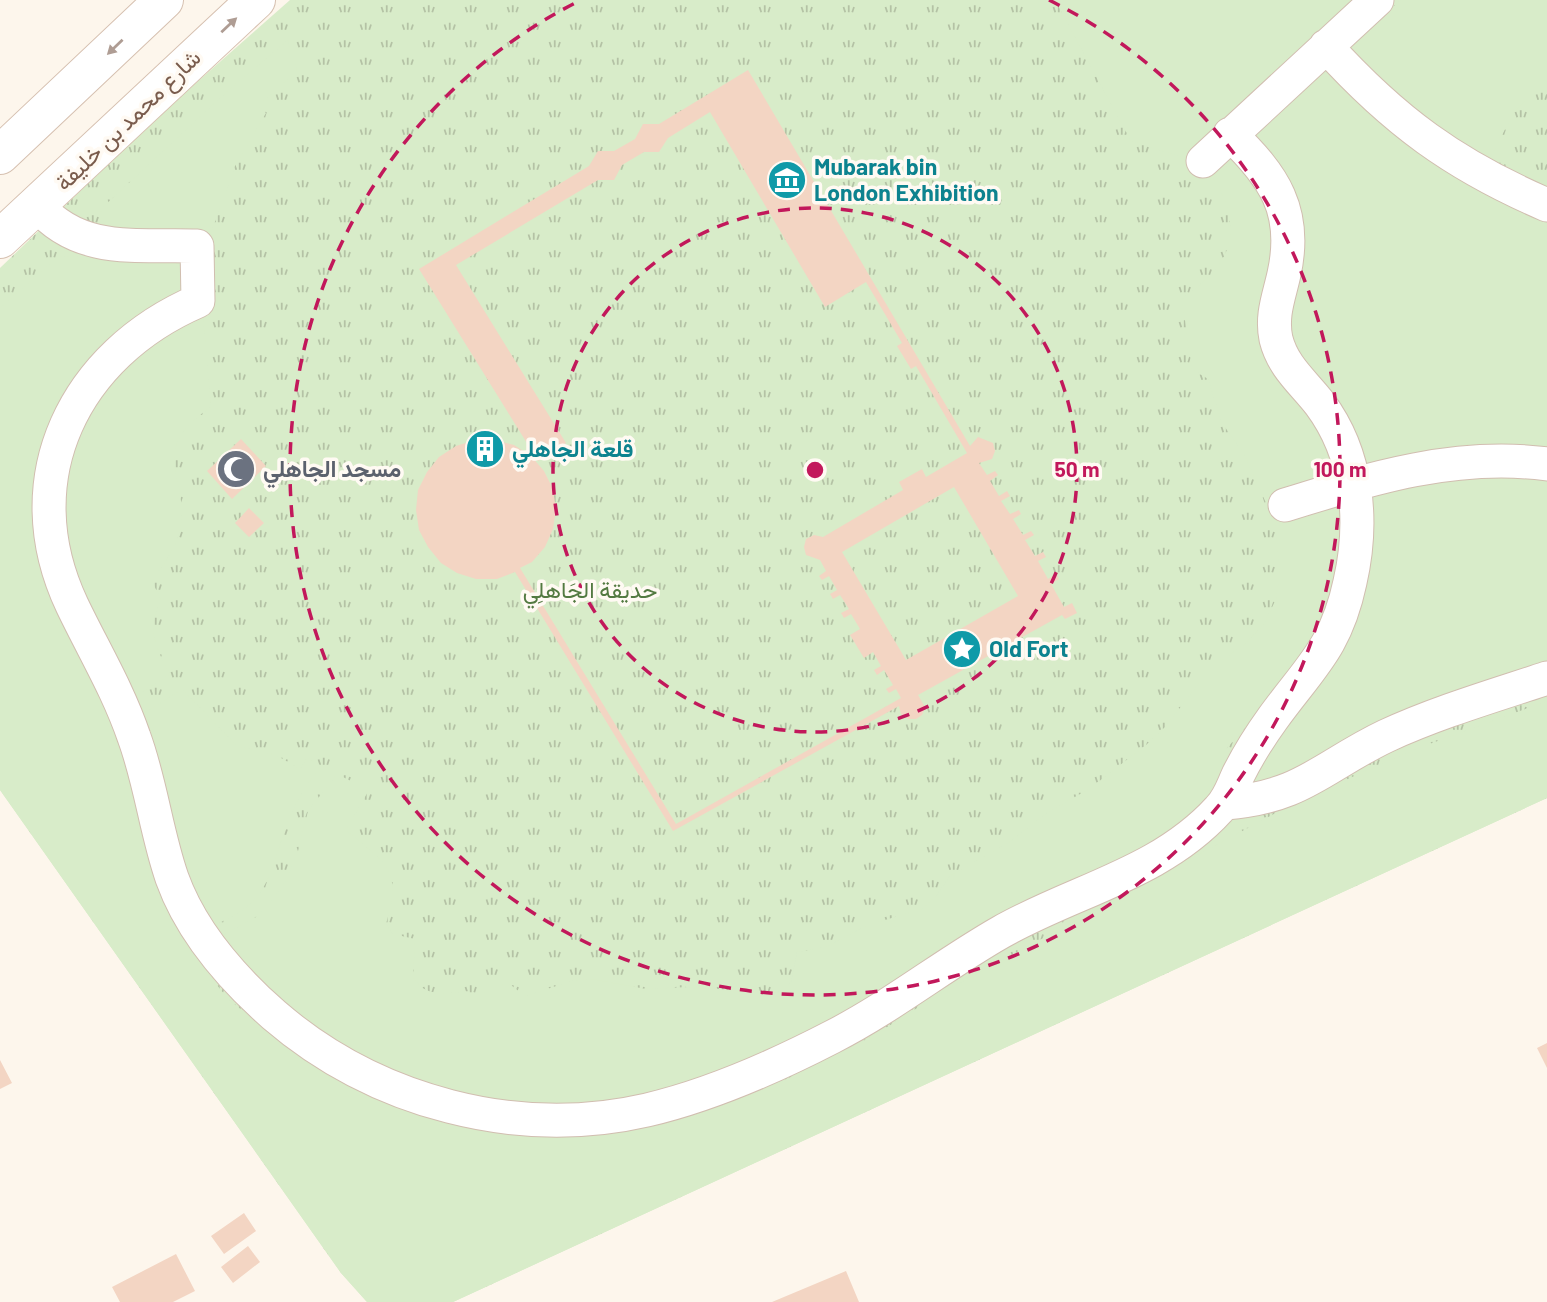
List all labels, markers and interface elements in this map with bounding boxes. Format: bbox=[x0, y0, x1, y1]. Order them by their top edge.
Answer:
one-way arrow bbox=[220, 17, 238, 33]
one-way arrow bbox=[106, 39, 123, 56]
street label: شارع محمد بن خليفة bbox=[49, 43, 208, 198]
place label: Mubarak bin London Exhibition bbox=[814, 152, 999, 206]
museum icon: Mubarak bin London Exhibition bbox=[766, 159, 808, 201]
building icon: قلعة الجاهلي bbox=[464, 428, 506, 470]
place label: قلعة الجاهلي bbox=[512, 434, 634, 469]
mosque icon: مسجد الجاهلي bbox=[215, 448, 257, 490]
place label: مسجد الجاهلي bbox=[263, 454, 401, 489]
text: 50 m bbox=[1054, 456, 1100, 481]
text: 100 m bbox=[1313, 456, 1367, 481]
centre of rings bbox=[803, 458, 827, 482]
park label: حديقة الجَاهلِي bbox=[523, 575, 657, 609]
place icon: Old Fort bbox=[941, 628, 983, 670]
place label: Old Fort bbox=[989, 634, 1069, 662]

